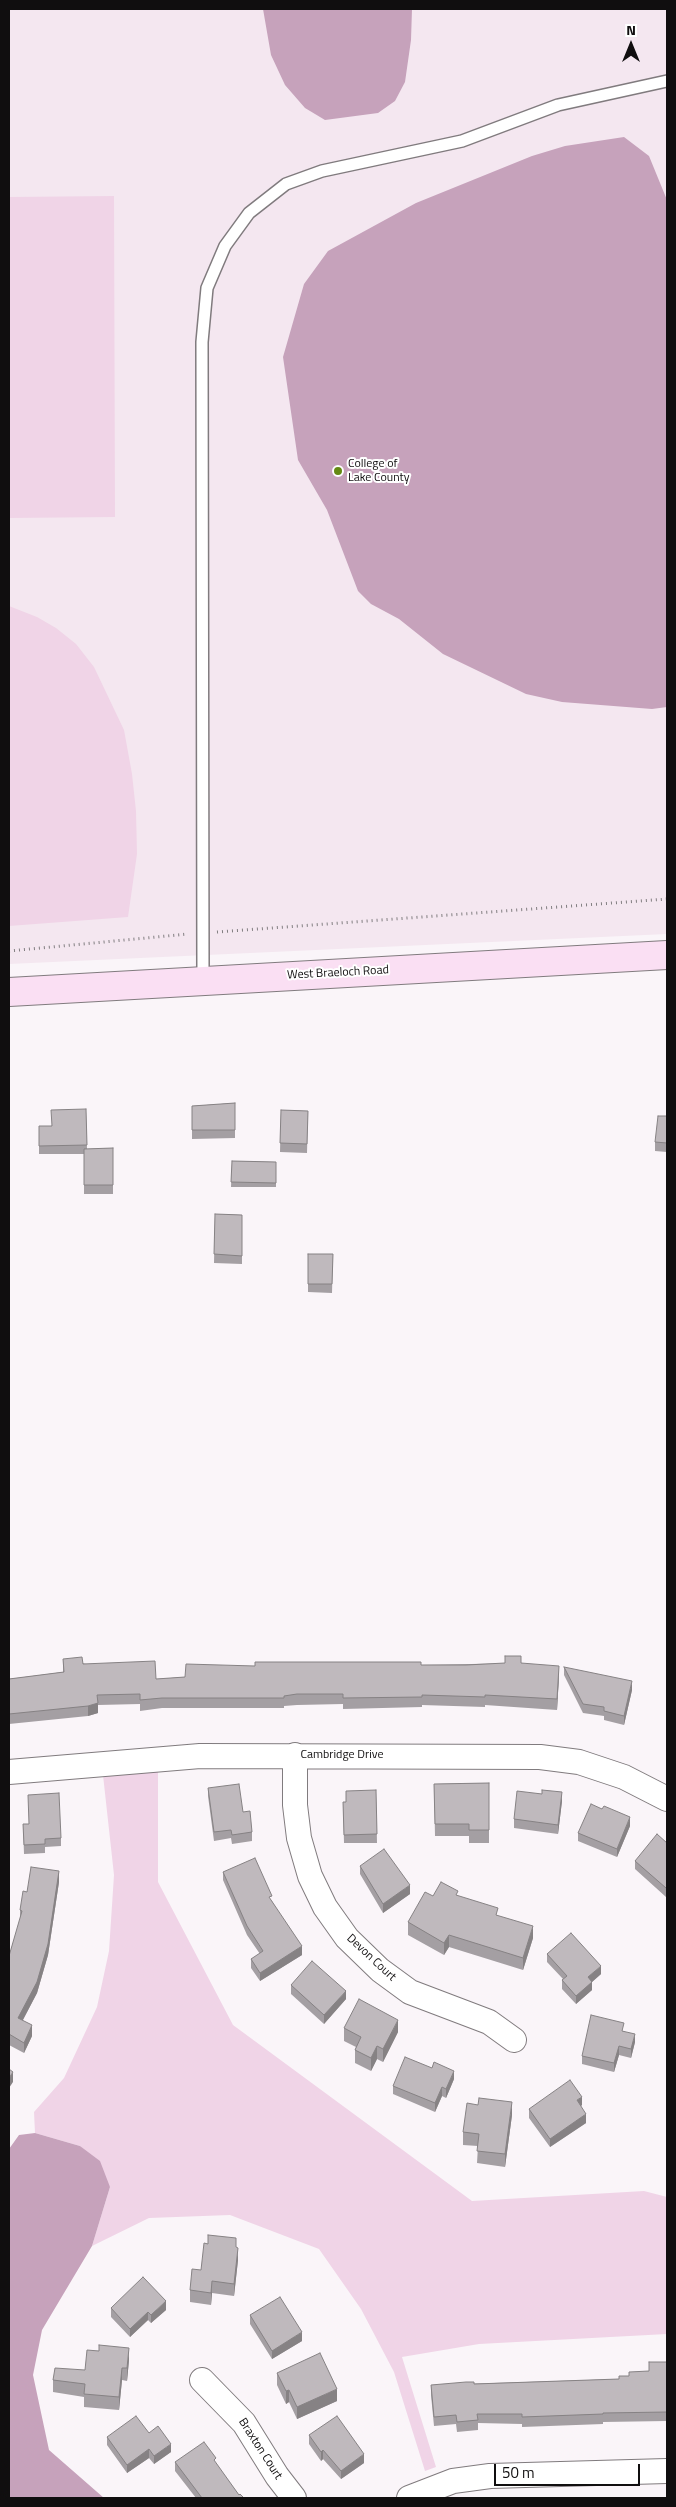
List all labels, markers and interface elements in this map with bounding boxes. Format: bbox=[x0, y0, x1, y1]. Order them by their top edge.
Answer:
text: N bbox=[626, 19, 636, 40]
north arrow bbox=[606, 20, 656, 70]
place label: College of Lake County bbox=[348, 457, 410, 485]
marker: College of Lake County bbox=[332, 465, 344, 477]
street label: West Braeloch Road bbox=[287, 963, 389, 983]
street label: Cambridge Drive bbox=[300, 1748, 384, 1762]
street label: Devon Court bbox=[343, 1932, 399, 1984]
street label: Braxton Court bbox=[235, 2416, 285, 2482]
scale bar bbox=[496, 2454, 642, 2486]
text: 50 m bbox=[502, 2461, 535, 2484]

